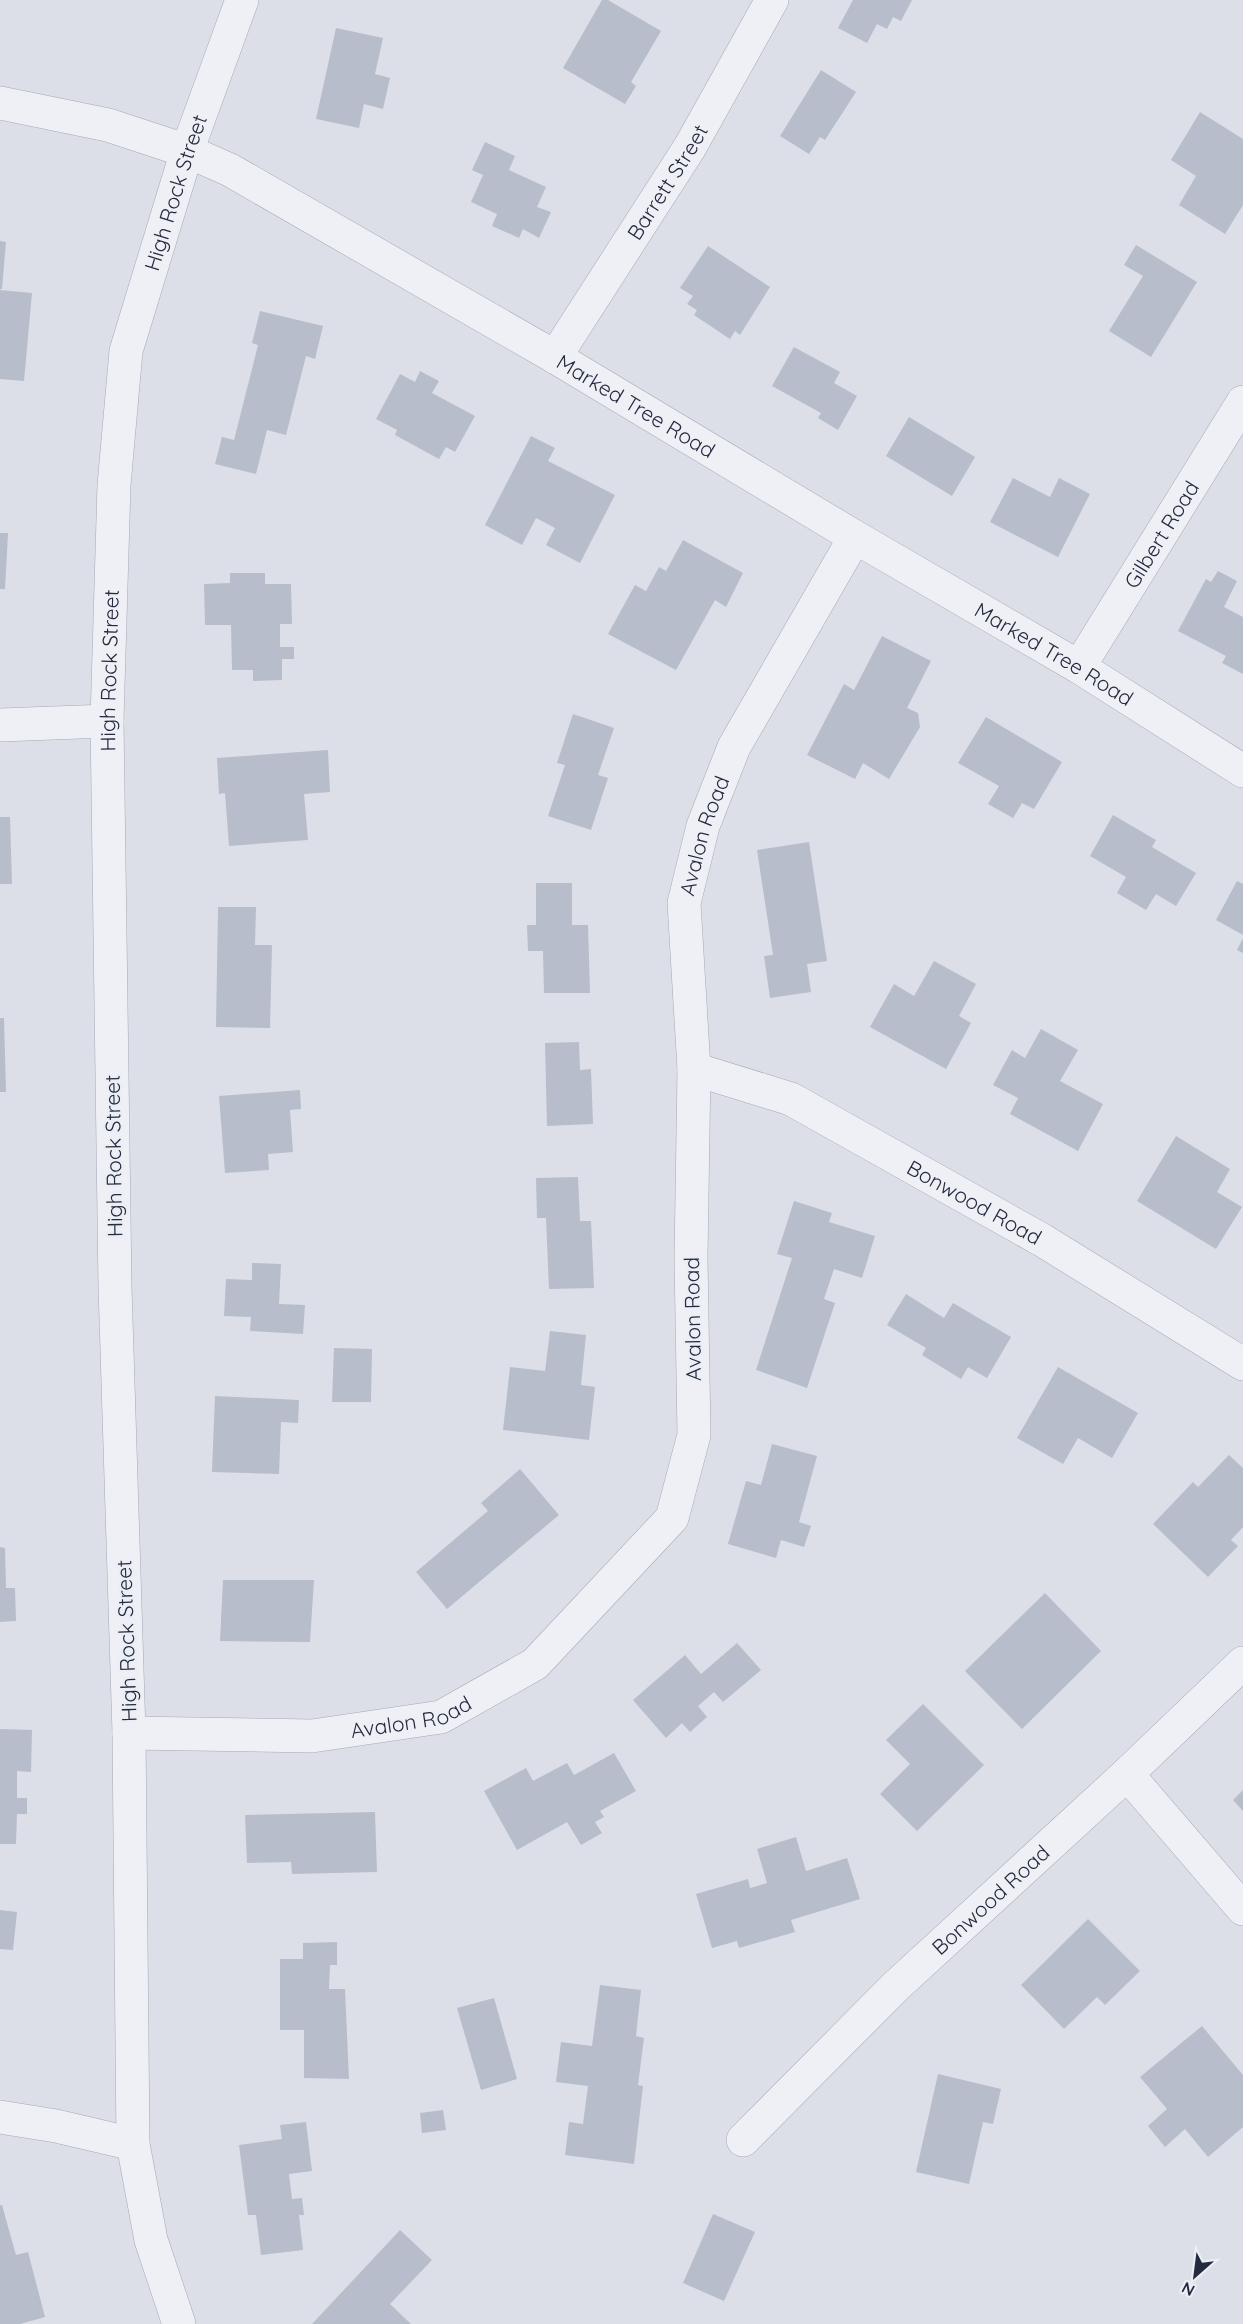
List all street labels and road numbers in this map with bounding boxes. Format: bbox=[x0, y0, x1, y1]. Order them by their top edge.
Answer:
street label: High Rock Street bbox=[138, 111, 212, 274]
street label: Barrett Street bbox=[621, 120, 713, 244]
street label: Marked Tree Road bbox=[552, 348, 720, 463]
street label: Gilbert Road bbox=[1118, 476, 1204, 593]
street label: High Rock Street bbox=[94, 589, 124, 752]
street label: Marked Tree Road bbox=[970, 596, 1138, 711]
street label: Avalon Road bbox=[673, 772, 734, 898]
street label: High Rock Street bbox=[99, 1075, 127, 1237]
street label: Bonwood Road bbox=[903, 1154, 1046, 1250]
street label: Avalon Road bbox=[678, 1257, 706, 1381]
street label: High Rock Street bbox=[110, 1559, 142, 1723]
street label: Avalon Road bbox=[349, 1690, 476, 1743]
street label: Bonwood Road bbox=[926, 1839, 1054, 1960]

